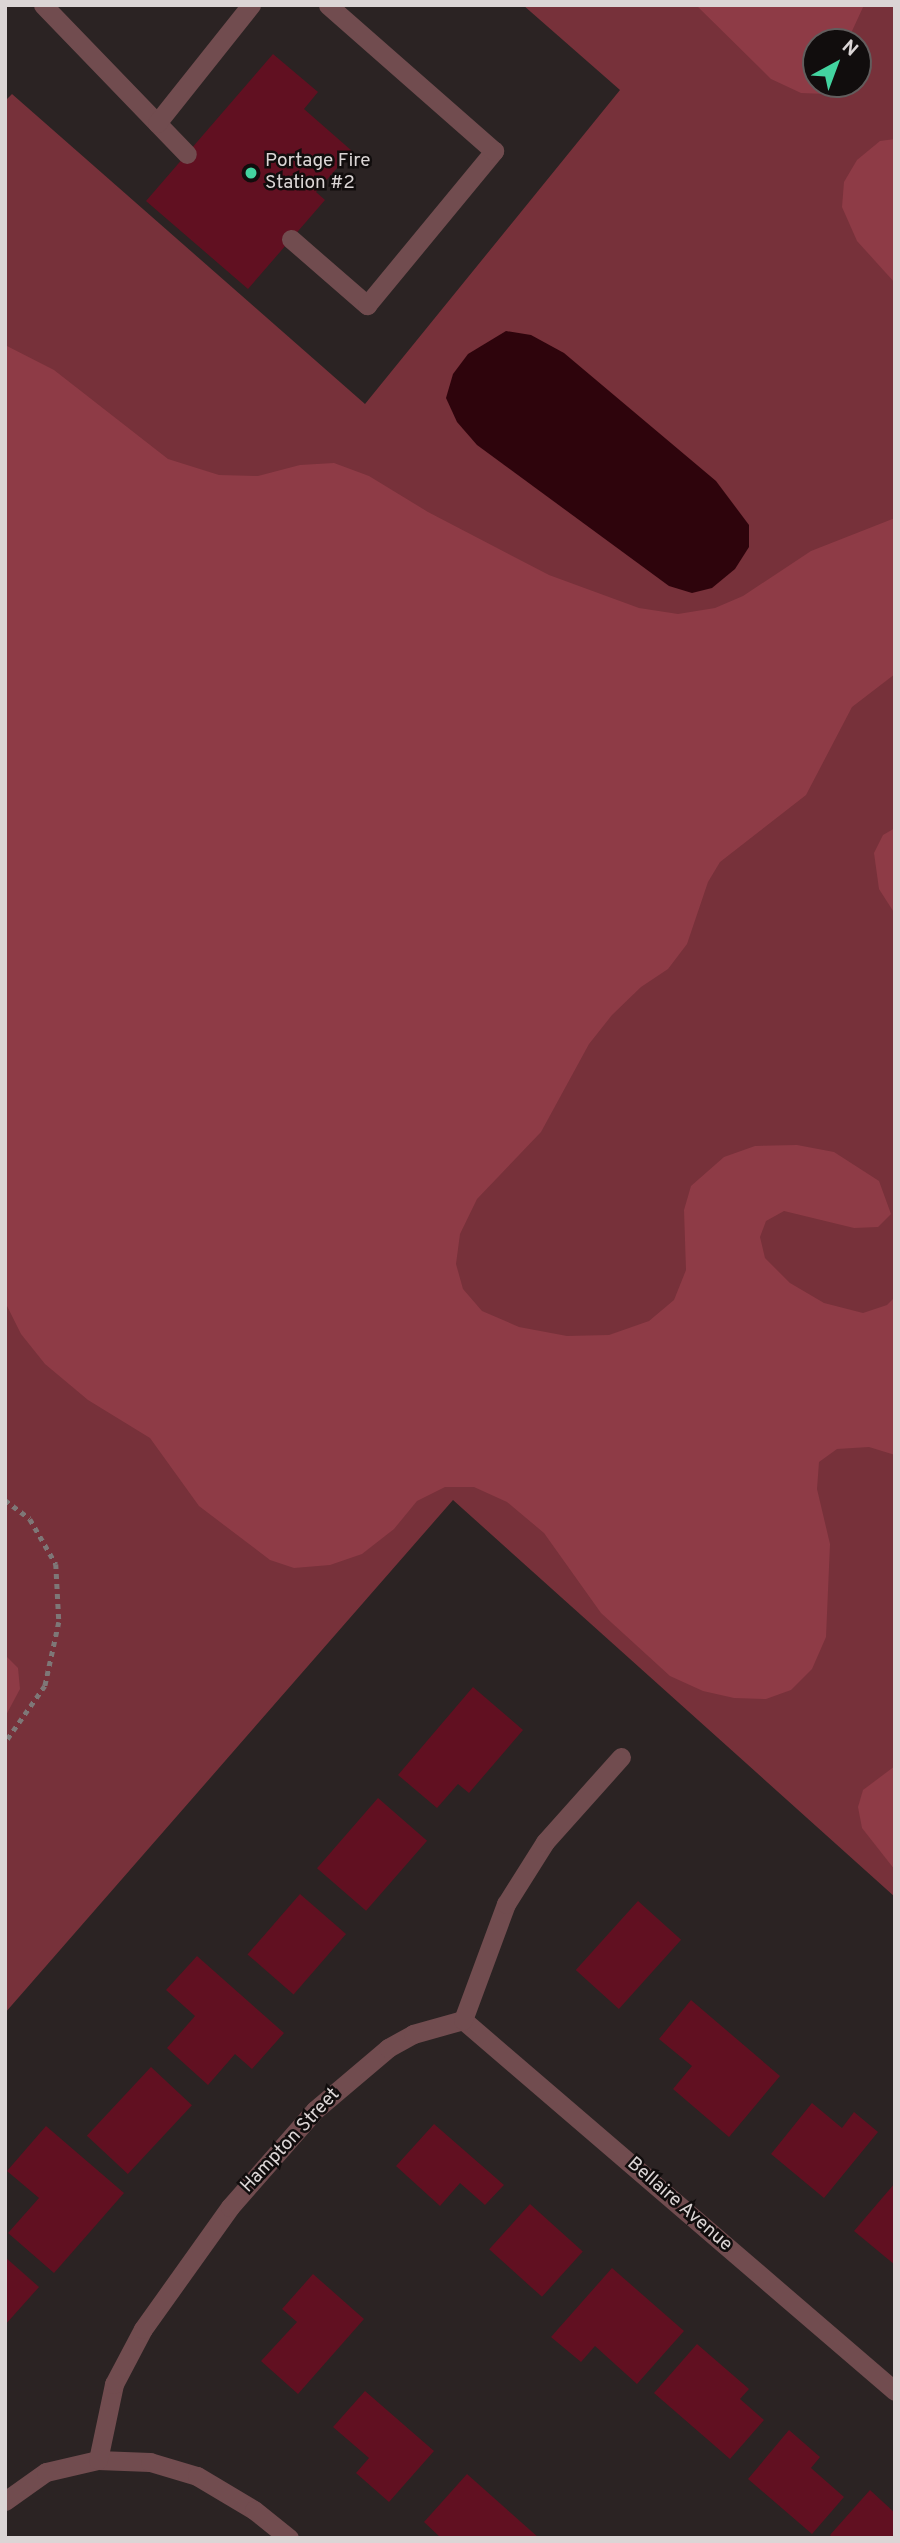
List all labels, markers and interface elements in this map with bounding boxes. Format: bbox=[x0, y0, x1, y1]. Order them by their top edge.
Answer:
north arrow bbox=[802, 28, 872, 98]
text: N bbox=[836, 35, 862, 62]
place label: Portage Fire Station #2 bbox=[265, 151, 370, 195]
marker: Portage Fire Station #2 bbox=[243, 165, 259, 181]
street label: Hampton Street bbox=[237, 2084, 345, 2198]
street label: Bellaire Avenue bbox=[621, 2153, 737, 2257]

